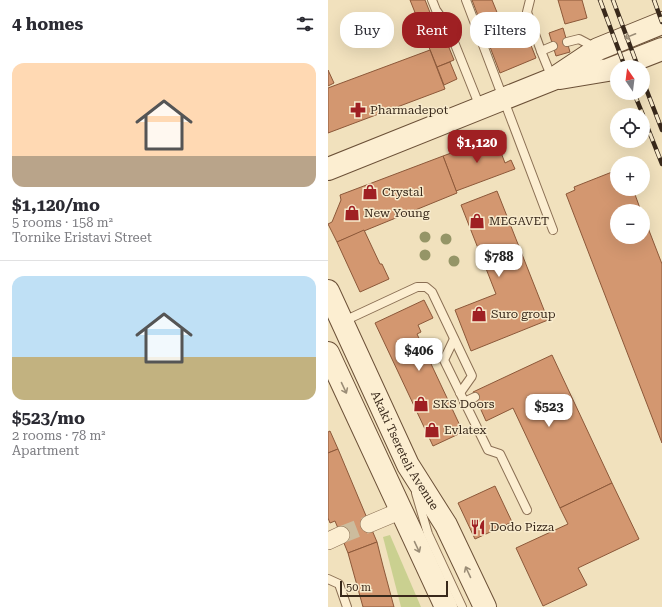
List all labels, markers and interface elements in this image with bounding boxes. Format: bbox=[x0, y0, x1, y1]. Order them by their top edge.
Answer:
chip: Buy bbox=[340, 12, 394, 48]
chip: Rent bbox=[402, 12, 462, 48]
chip: Filters bbox=[470, 12, 540, 48]
icon: filters bbox=[294, 13, 316, 35]
text: 4 homes bbox=[12, 14, 83, 34]
one-way arrow bbox=[625, 33, 637, 40]
north arrow bbox=[610, 60, 650, 100]
map controls bbox=[610, 60, 650, 244]
icon: home bbox=[128, 89, 200, 161]
pharmacy icon: Pharmadepot bbox=[349, 101, 367, 119]
place label: Pharmadepot bbox=[370, 103, 449, 117]
button: locate bbox=[610, 108, 650, 148]
pin: $1,120 bbox=[444, 130, 510, 164]
text: $1,120 bbox=[457, 135, 497, 150]
button: + bbox=[610, 156, 650, 196]
shop icon: Crystal bbox=[361, 183, 379, 201]
place label: Crystal bbox=[382, 185, 423, 199]
text: $1,120/mo bbox=[12, 195, 100, 215]
shop icon: New Young bbox=[343, 204, 361, 222]
button: − bbox=[610, 204, 650, 244]
place label: New Young bbox=[364, 206, 430, 220]
shop icon: MEGAVET bbox=[468, 212, 486, 230]
place label: MEGAVET bbox=[489, 214, 549, 228]
text: 5 rooms · 158 m² bbox=[12, 215, 113, 230]
text: Tornike Eristavi Street bbox=[12, 230, 152, 245]
pin: $788 bbox=[475, 244, 523, 278]
text: $788 bbox=[484, 249, 514, 264]
icon: home bbox=[128, 302, 200, 374]
shop icon: Suro group bbox=[470, 305, 488, 323]
place label: Suro group bbox=[491, 307, 556, 321]
pin: $406 bbox=[395, 338, 443, 372]
text: $406 bbox=[404, 343, 434, 358]
one-way arrow bbox=[341, 382, 348, 394]
street label: Akaki Tsereteli Avenue bbox=[368, 389, 442, 513]
pin: $523 bbox=[525, 394, 573, 428]
shop icon: SKS Doors bbox=[412, 395, 430, 413]
place label: SKS Doors bbox=[433, 397, 495, 411]
text: $523 bbox=[534, 399, 564, 414]
text: $523/mo bbox=[12, 408, 85, 428]
shop icon: Evlatex bbox=[423, 421, 441, 439]
place label: Evlatex bbox=[444, 423, 486, 437]
text: 2 rooms · 78 m² bbox=[12, 428, 106, 443]
text: Apartment bbox=[12, 443, 79, 458]
restaurant icon: Dodo Pizza bbox=[469, 518, 487, 536]
place label: Dodo Pizza bbox=[490, 520, 555, 534]
one-way arrow bbox=[414, 540, 421, 552]
one-way arrow bbox=[464, 566, 471, 578]
scale bar bbox=[340, 579, 448, 598]
text: 50 m bbox=[346, 581, 371, 594]

